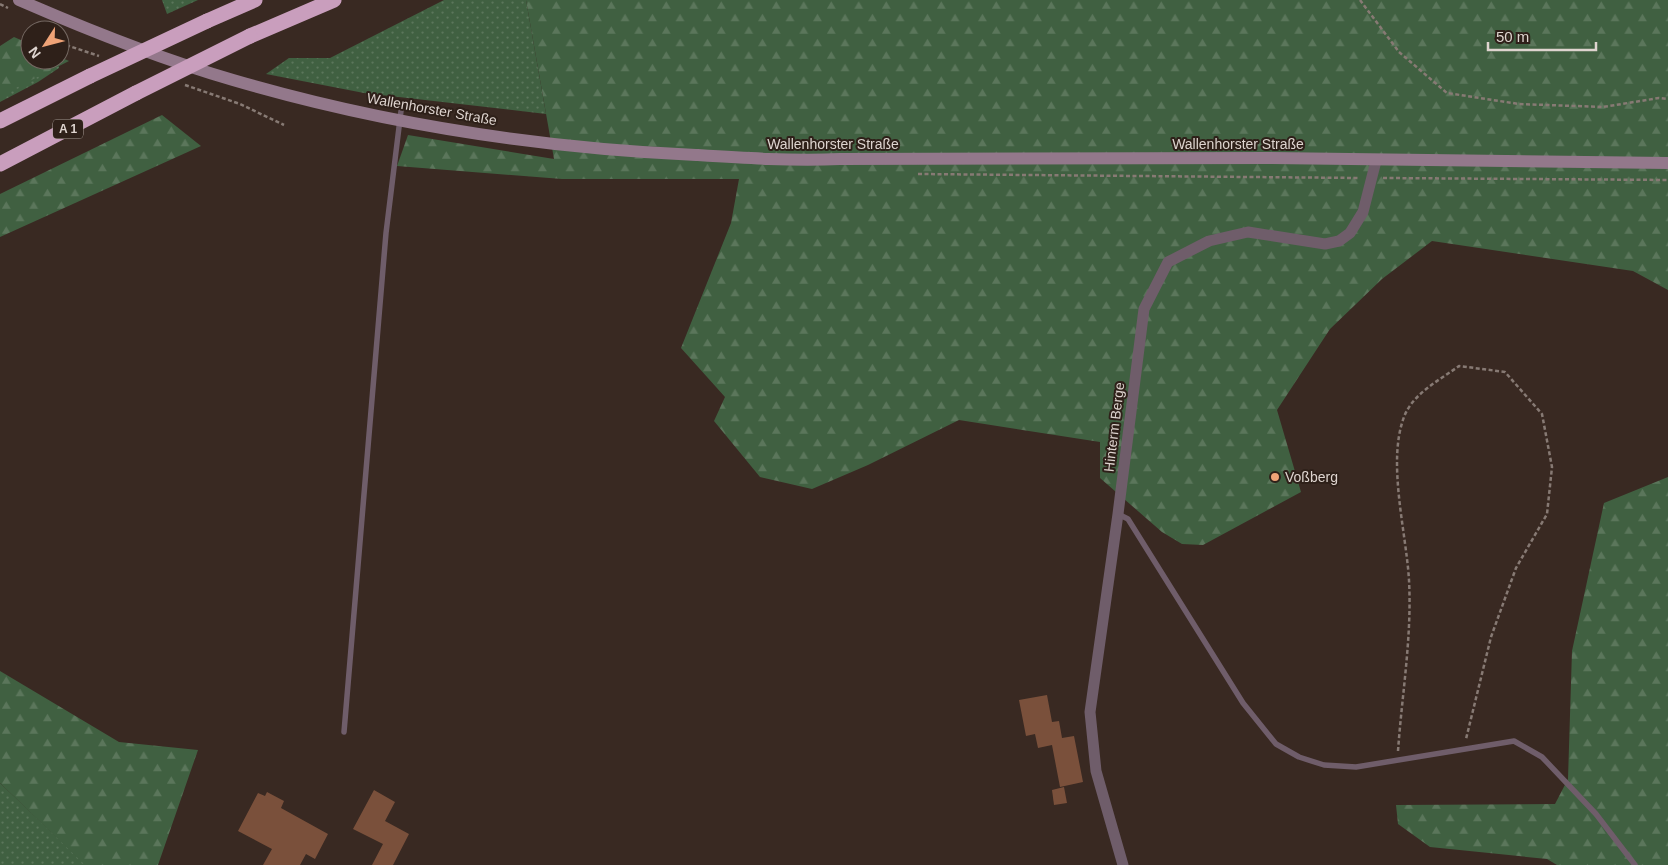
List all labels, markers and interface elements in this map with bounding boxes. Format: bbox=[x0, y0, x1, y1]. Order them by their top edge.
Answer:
north arrow bbox=[20, 20, 70, 70]
scale bar bbox=[1488, 20, 1596, 52]
text: 50 m bbox=[1496, 28, 1529, 45]
text: N bbox=[25, 44, 44, 61]
street label: Wallenhorster Straße bbox=[366, 90, 498, 128]
road number: A 1 bbox=[53, 120, 83, 138]
street label: Wallenhorster Straße bbox=[767, 136, 899, 152]
street label: Wallenhorster Straße bbox=[1172, 136, 1304, 152]
street label: Hinterm Berge bbox=[1101, 381, 1127, 473]
place label: Voßberg bbox=[1285, 469, 1338, 485]
marker: Voßberg bbox=[1269, 471, 1281, 483]

